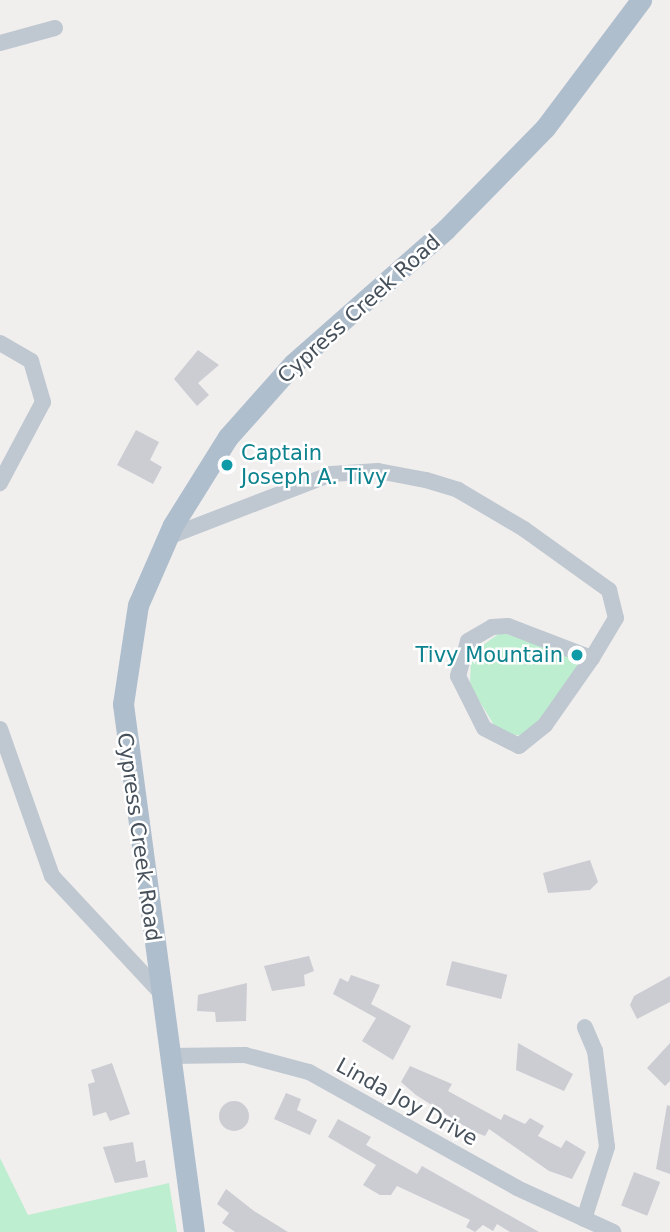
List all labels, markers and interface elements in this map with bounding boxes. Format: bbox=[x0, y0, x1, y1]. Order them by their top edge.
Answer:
street label: Cypress Creek Road bbox=[272, 229, 446, 389]
place label: Captain Joseph A. Tivy bbox=[241, 440, 387, 490]
marker: Captain Joseph A. Tivy bbox=[219, 457, 235, 473]
place label: Tivy Mountain bbox=[416, 642, 563, 668]
marker: Tivy Mountain bbox=[569, 647, 585, 663]
street label: Cypress Creek Road bbox=[112, 731, 166, 943]
street label: Linda Joy Drive bbox=[332, 1053, 482, 1151]

